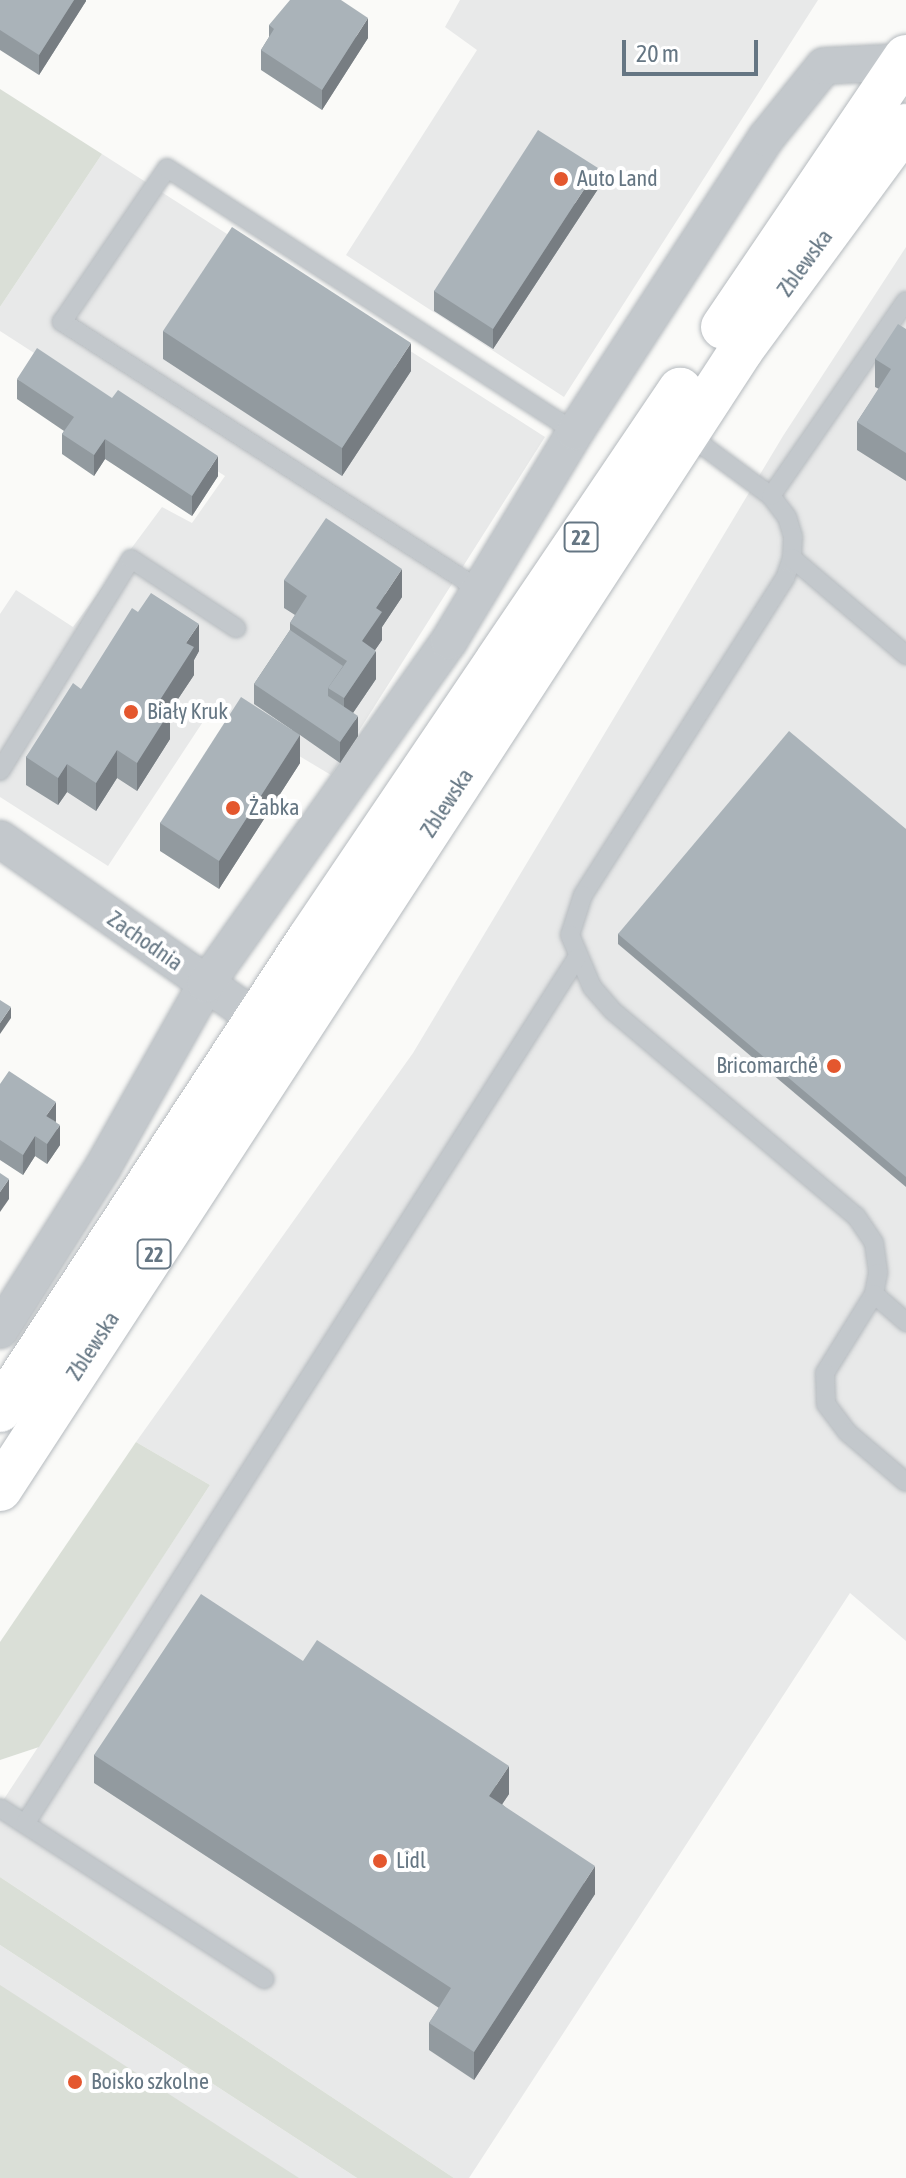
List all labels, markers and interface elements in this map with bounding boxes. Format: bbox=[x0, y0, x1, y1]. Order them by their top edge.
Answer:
scale bar bbox=[626, 24, 762, 74]
text: 20 m bbox=[636, 40, 679, 67]
place label: Auto Land bbox=[577, 166, 658, 192]
marker: Auto Land bbox=[552, 170, 570, 188]
street label: Zblewska bbox=[772, 224, 838, 302]
road number: 22 bbox=[563, 521, 599, 553]
place label: Biały Kruk bbox=[147, 699, 228, 725]
marker: Biały Kruk bbox=[122, 703, 140, 721]
street label: Zblewska bbox=[415, 764, 479, 842]
place label: Żabka bbox=[249, 795, 299, 821]
marker: Żabka bbox=[224, 799, 242, 817]
street label: Zachodnia bbox=[102, 906, 188, 976]
place label: Bricomarché bbox=[716, 1053, 818, 1079]
marker: Bricomarché bbox=[825, 1057, 843, 1075]
road number: 22 bbox=[136, 1238, 172, 1270]
street label: Zblewska bbox=[61, 1307, 125, 1385]
place label: Lidl bbox=[396, 1848, 426, 1874]
marker: Lidl bbox=[371, 1852, 389, 1870]
place label: Boisko szkolne bbox=[91, 2069, 209, 2095]
marker: Boisko szkolne bbox=[66, 2073, 84, 2091]

